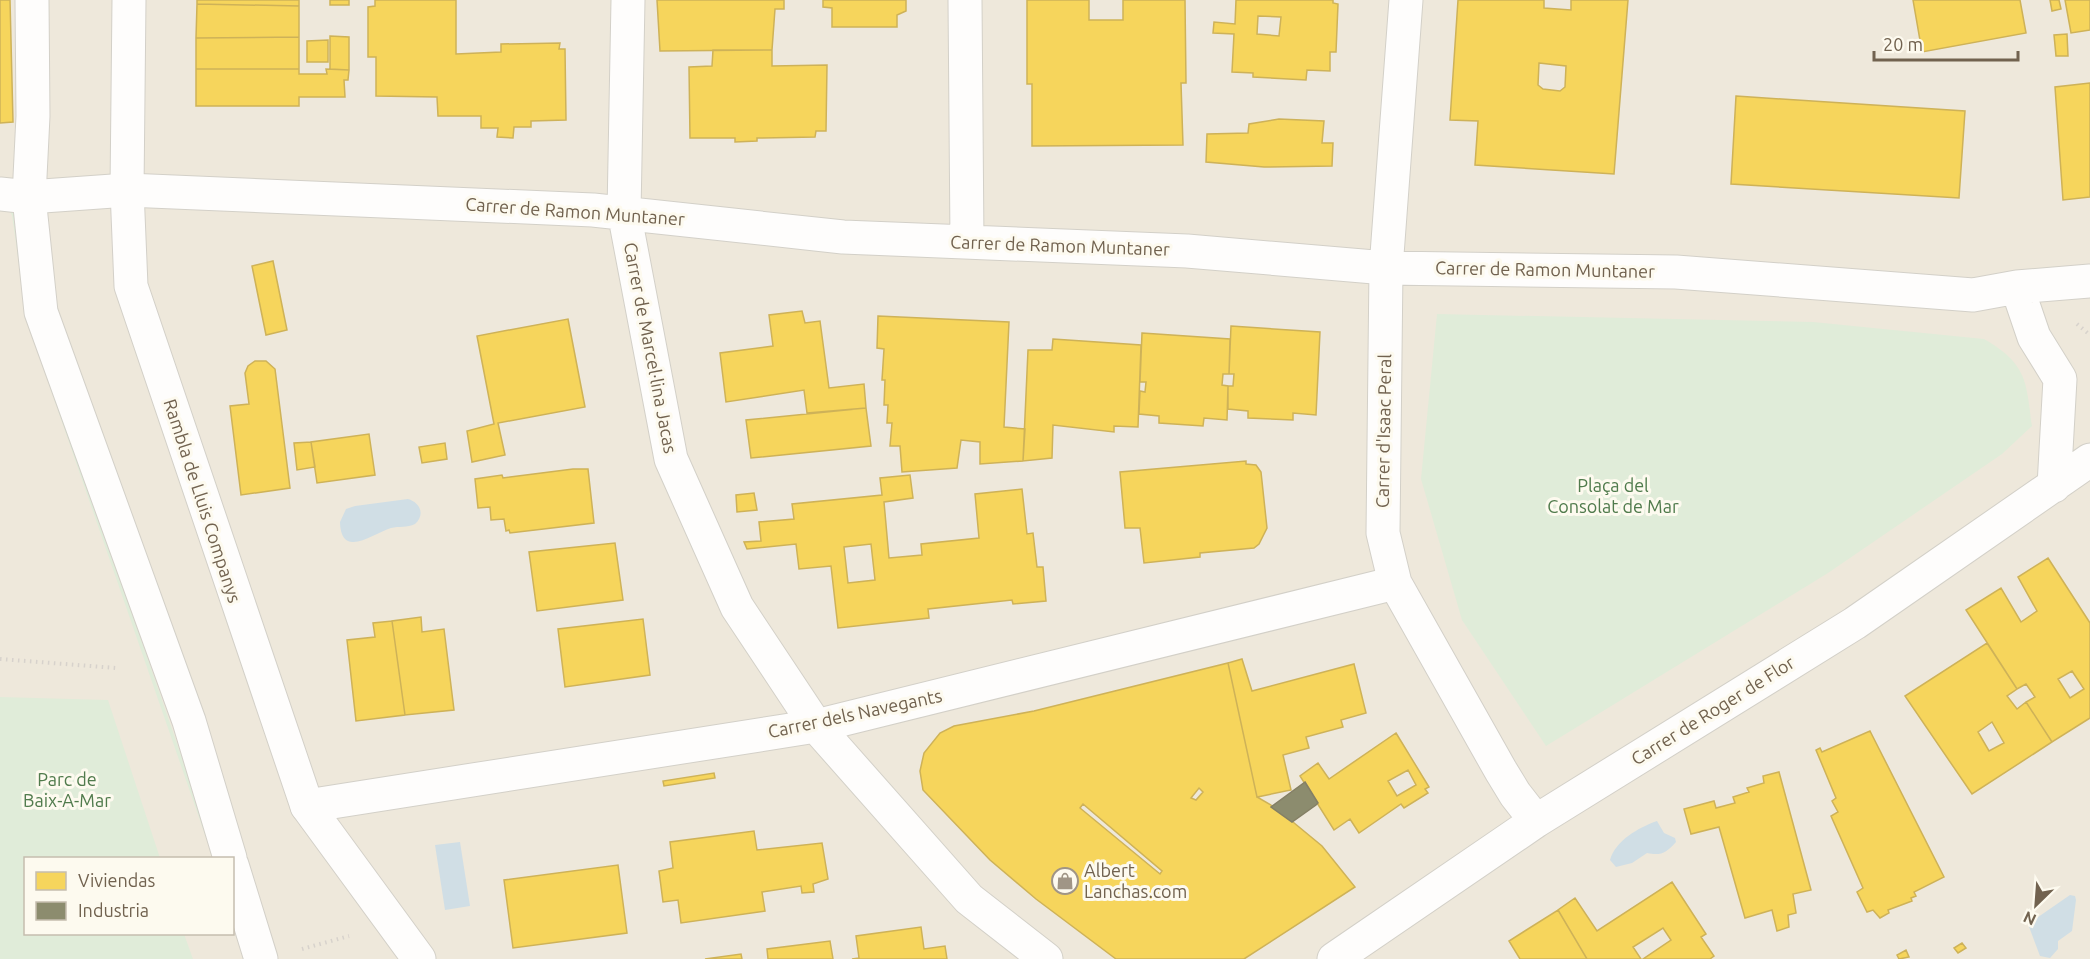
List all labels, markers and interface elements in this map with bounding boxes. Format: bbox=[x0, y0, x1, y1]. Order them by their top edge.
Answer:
scale bar bbox=[1874, 24, 2018, 62]
text: 20 m bbox=[1883, 34, 1923, 54]
street label: Carrer de Ramon Muntaner bbox=[465, 193, 686, 229]
street label: Carrer de Ramon Muntaner bbox=[950, 231, 1170, 259]
street label: Carrer de Marcel·lina Jacas bbox=[621, 241, 681, 455]
street label: Carrer de Ramon Muntaner bbox=[1435, 257, 1655, 281]
street label: Carrer d'Isaac Peral bbox=[1372, 353, 1394, 508]
street label: Rambla de Lluis Companys bbox=[161, 396, 245, 605]
park label: Plaça del Consolat de Mar bbox=[1547, 475, 1679, 516]
street label: Carrer de Roger de Flor bbox=[1627, 652, 1798, 769]
street label: Carrer dels Navegants bbox=[766, 685, 944, 741]
park label: Parc de Baix-A-Mar bbox=[23, 769, 111, 810]
legend bbox=[24, 857, 234, 935]
place label: Albert Lanchas.com bbox=[1084, 860, 1187, 901]
shop icon: Albert Lanchas.com bbox=[1050, 866, 1080, 896]
text: Viviendas bbox=[78, 870, 155, 890]
north arrow bbox=[2006, 875, 2066, 935]
text: Industria bbox=[78, 900, 149, 920]
text: N bbox=[2020, 908, 2039, 929]

